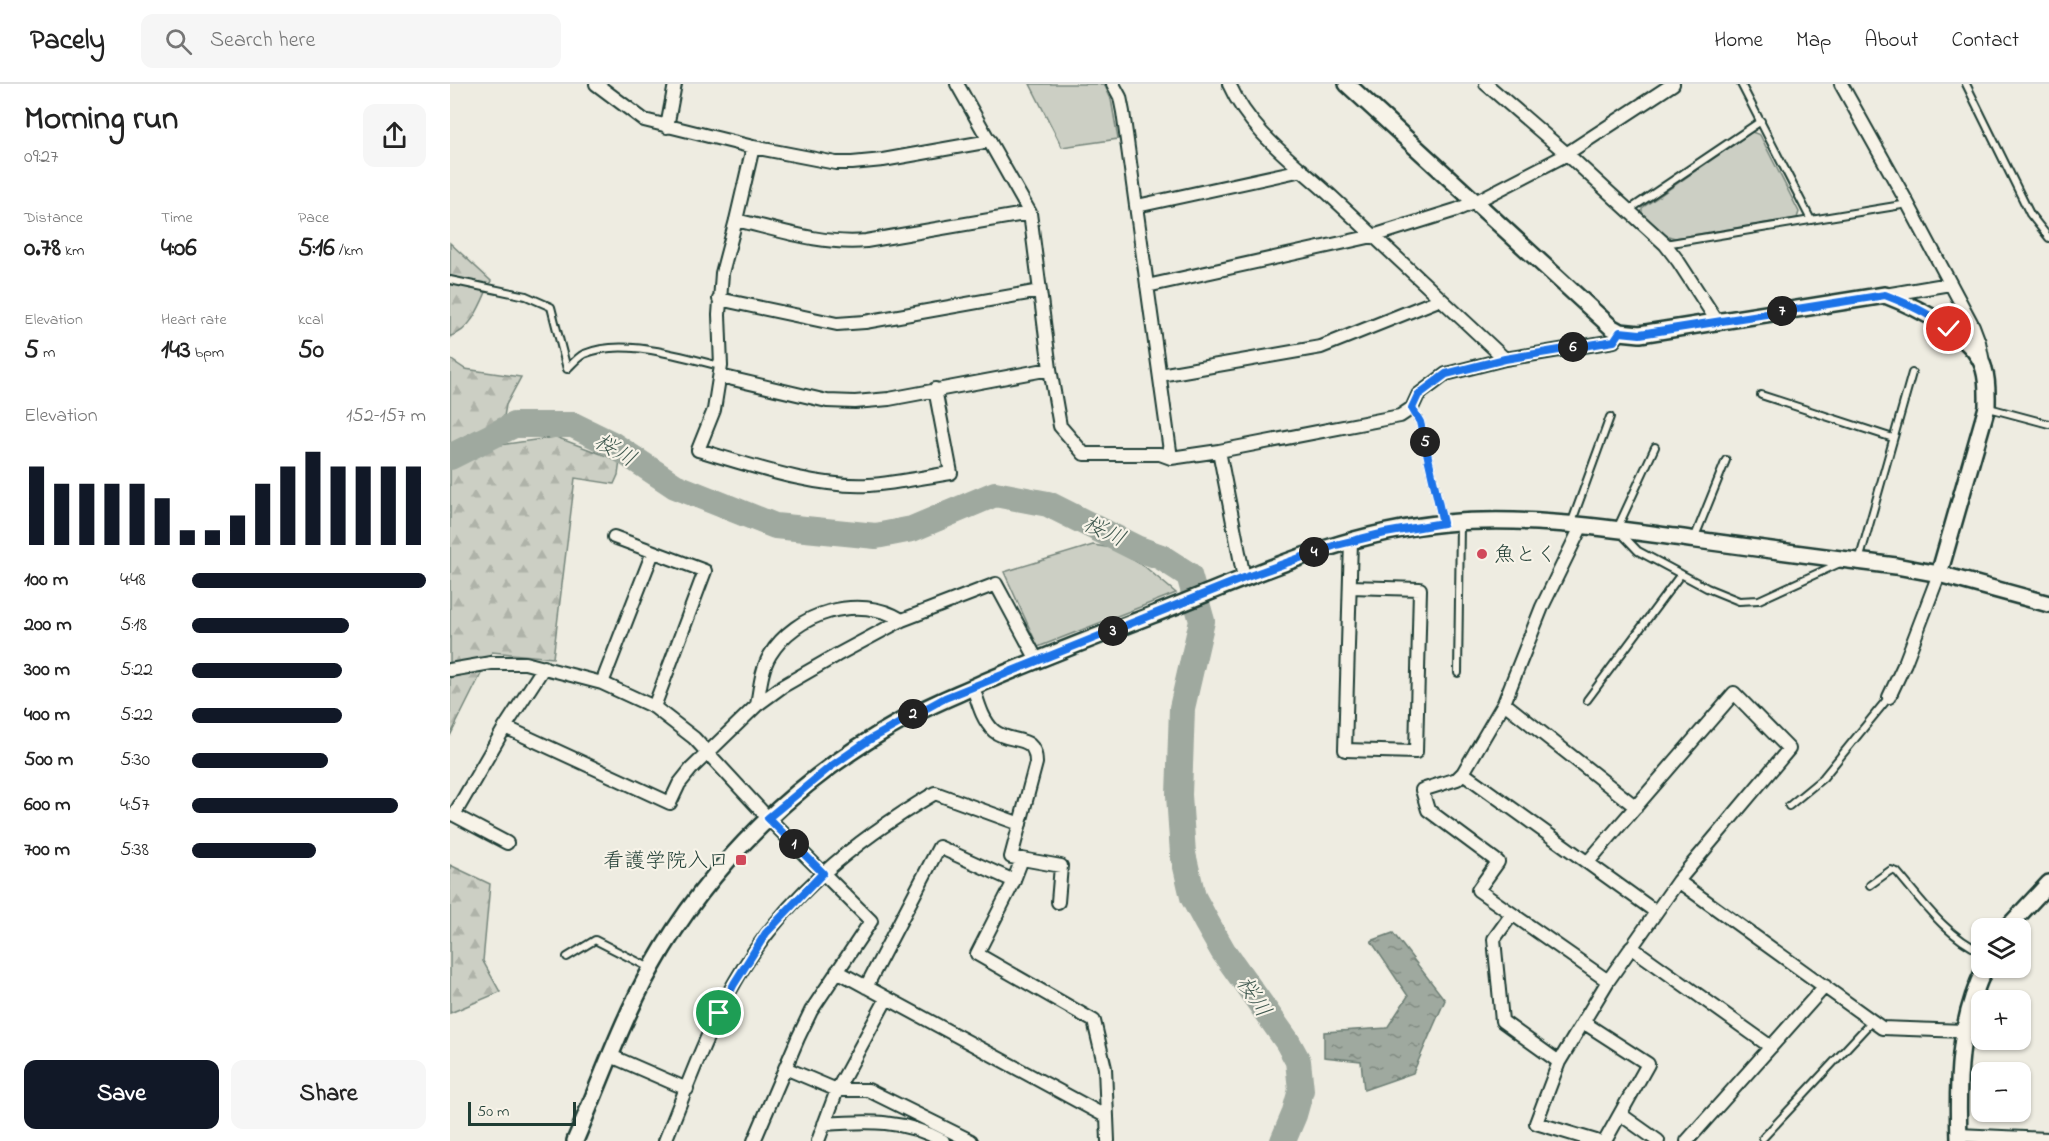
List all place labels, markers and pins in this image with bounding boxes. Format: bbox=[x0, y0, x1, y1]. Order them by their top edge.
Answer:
pin: 7 bbox=[1767, 296, 1797, 326]
pin bbox=[1923, 303, 1974, 354]
pin: 6 bbox=[1558, 332, 1588, 362]
pin: 5 bbox=[1410, 427, 1440, 457]
pin: 4 bbox=[1299, 537, 1329, 567]
place label: 魚とく bbox=[1494, 541, 1557, 571]
marker: 魚とく bbox=[1475, 547, 1489, 561]
pin: 3 bbox=[1098, 616, 1128, 646]
pin: 2 bbox=[898, 699, 928, 729]
pin: 1 bbox=[779, 829, 809, 859]
place label: 看護学院入口 bbox=[603, 847, 729, 877]
marker: 看護学院入口 bbox=[734, 853, 748, 867]
pin bbox=[693, 987, 744, 1038]

